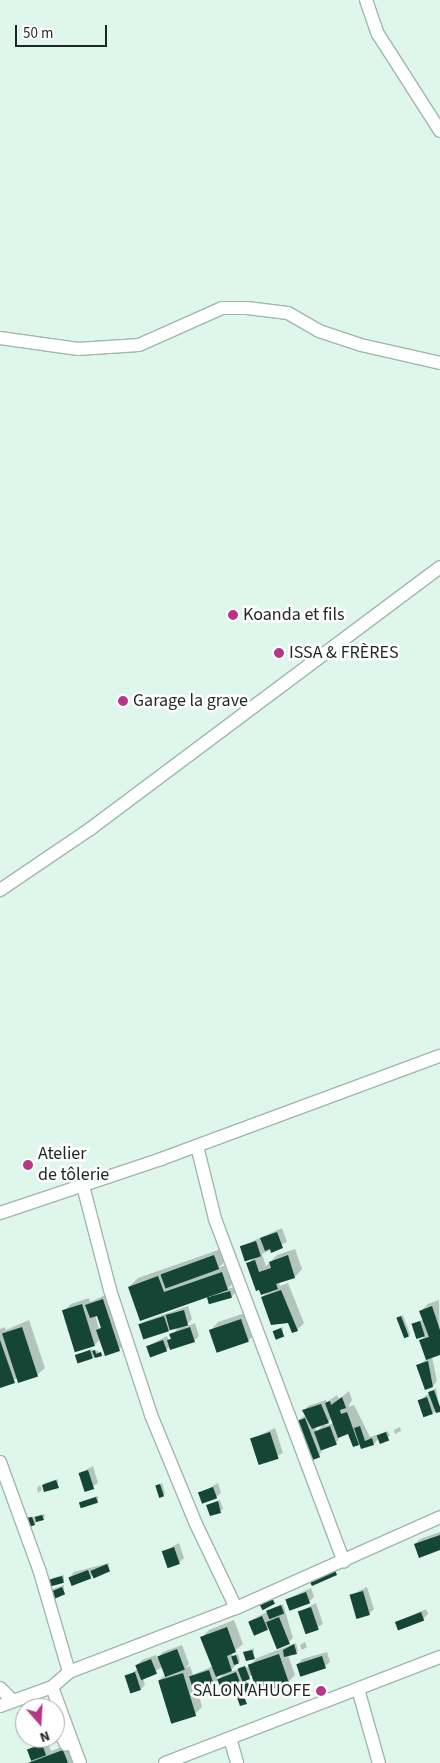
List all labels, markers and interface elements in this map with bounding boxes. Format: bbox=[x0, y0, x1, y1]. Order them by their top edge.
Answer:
scale bar bbox=[18, 15, 110, 47]
text: 50 m bbox=[23, 23, 53, 44]
place label: Koanda et fils bbox=[243, 604, 345, 626]
marker: Koanda et fils bbox=[227, 609, 239, 621]
place label: ISSA & FRÈRES bbox=[289, 642, 399, 664]
marker: ISSA & FRÈRES bbox=[273, 647, 285, 659]
place label: Garage la grave bbox=[133, 690, 248, 712]
marker: Garage la grave bbox=[117, 695, 129, 707]
place label: Atelier de tôlerie bbox=[38, 1144, 109, 1186]
marker: Atelier de tôlerie bbox=[22, 1159, 34, 1171]
place label: SALON AHUOFE bbox=[193, 1680, 311, 1702]
marker: SALON AHUOFE bbox=[315, 1685, 327, 1697]
north arrow bbox=[15, 1698, 65, 1748]
text: N bbox=[37, 1725, 52, 1747]

